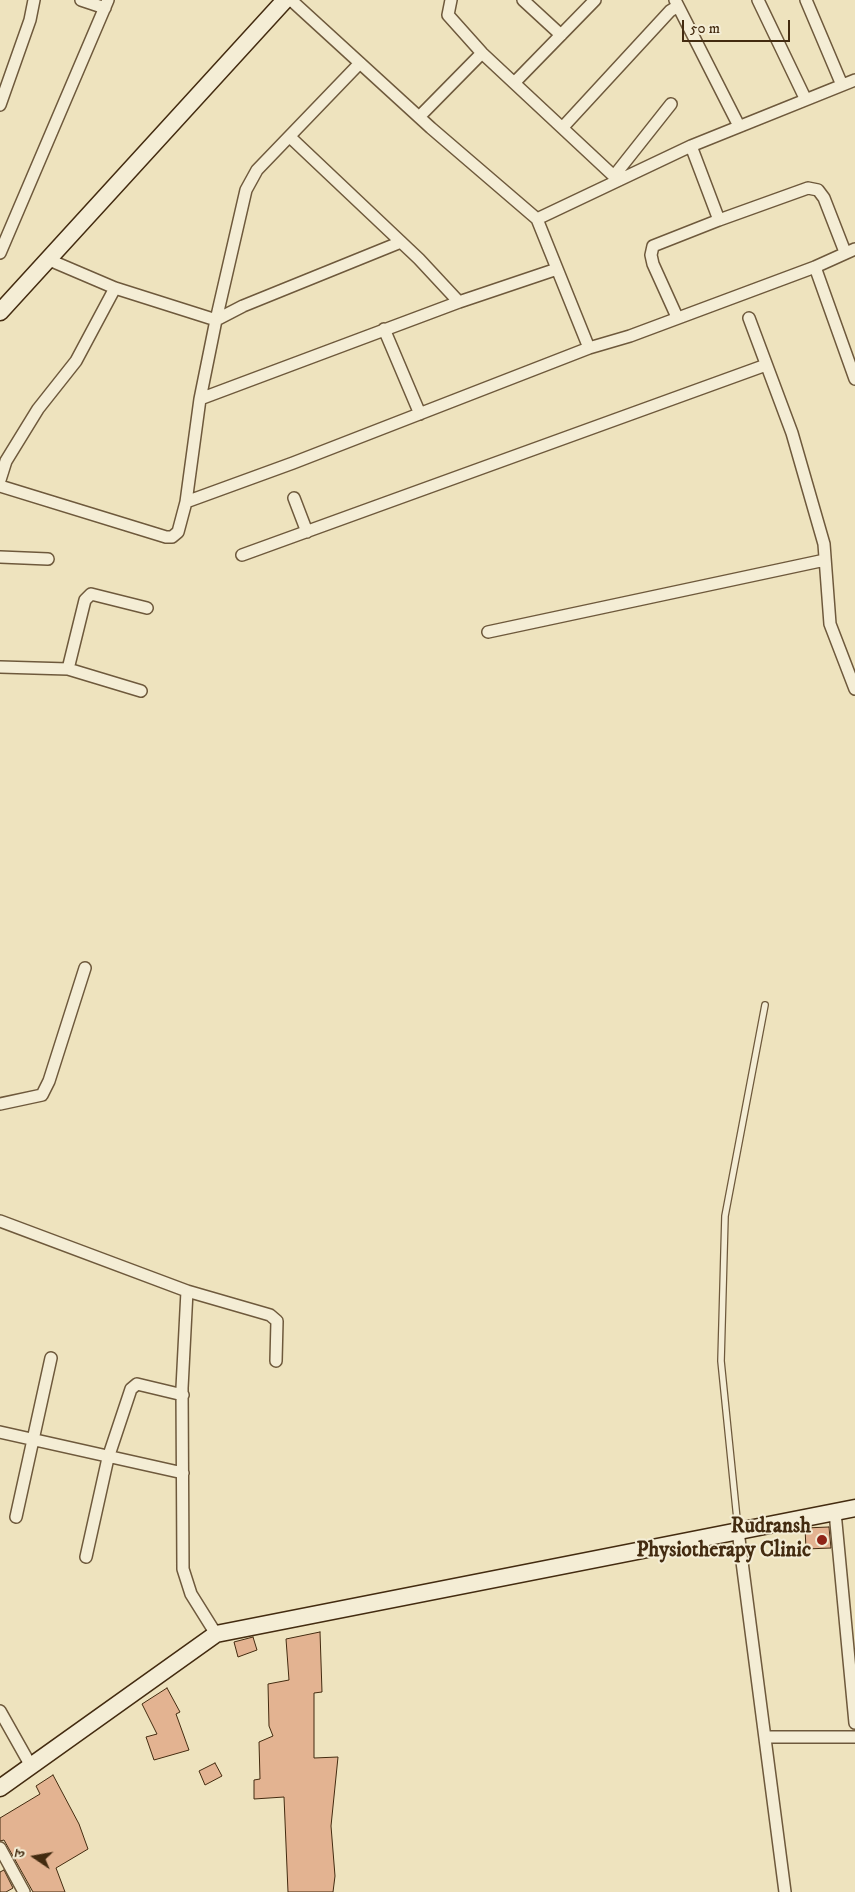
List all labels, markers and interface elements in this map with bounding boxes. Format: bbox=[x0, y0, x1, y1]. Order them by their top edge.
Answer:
scale bar bbox=[685, 10, 792, 42]
text: 50 m bbox=[690, 19, 720, 38]
place label: Rudransh Physiotherapy Clinic bbox=[636, 1515, 811, 1565]
marker: Rudransh Physiotherapy Clinic bbox=[815, 1533, 829, 1547]
north arrow bbox=[10, 1832, 60, 1882]
text: उ bbox=[11, 1849, 30, 1859]

